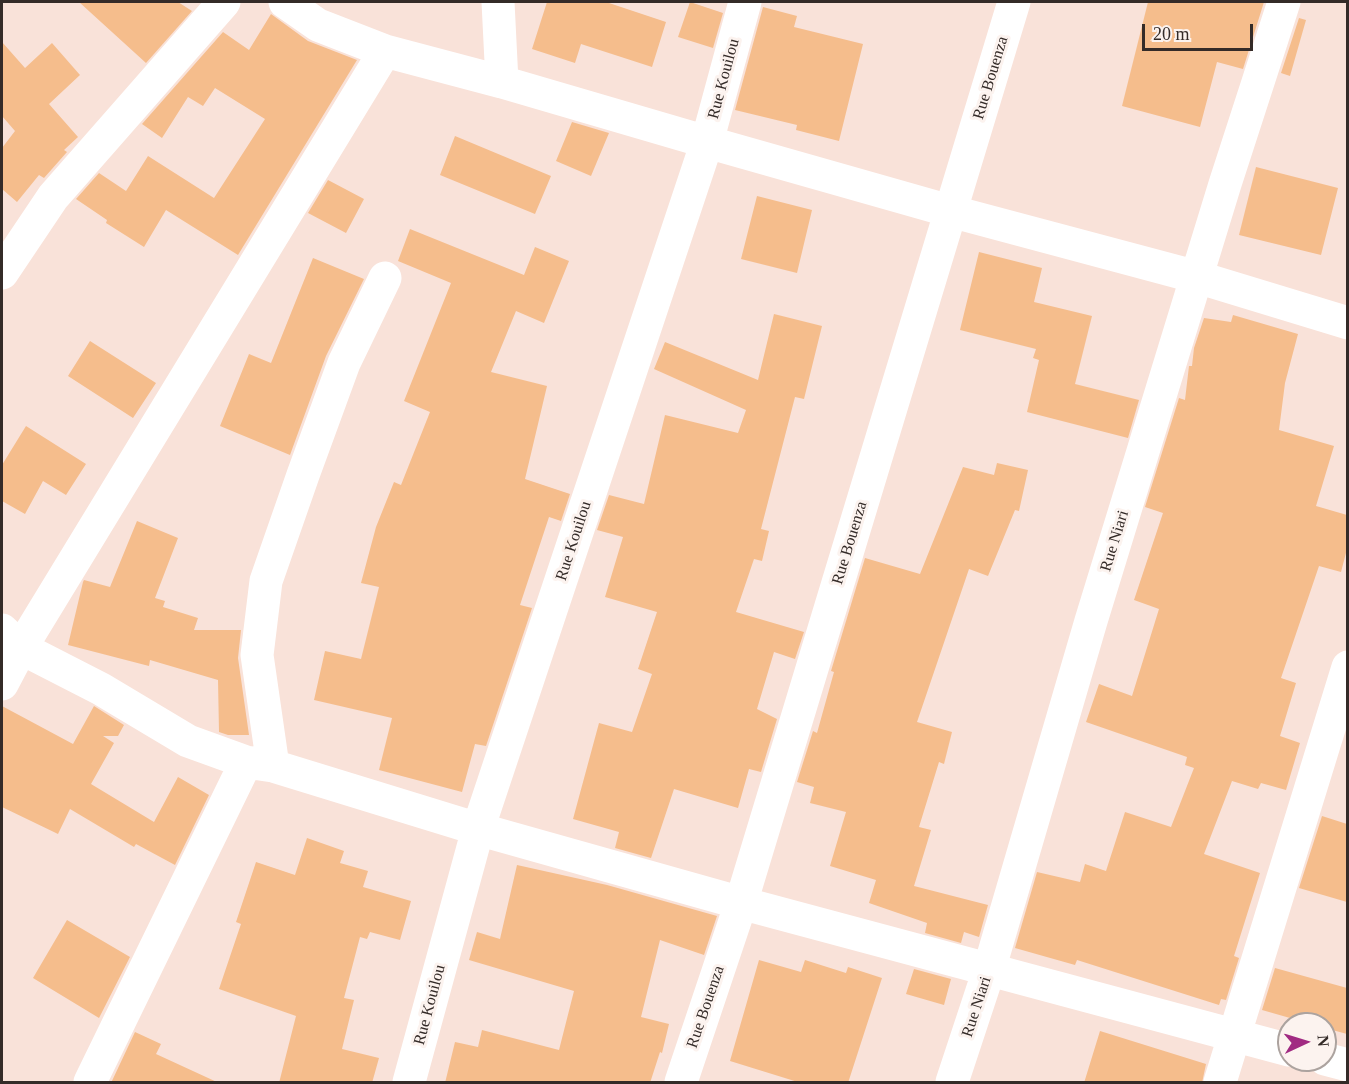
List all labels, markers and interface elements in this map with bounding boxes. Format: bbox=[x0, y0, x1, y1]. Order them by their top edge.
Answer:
scale bar bbox=[1145, 12, 1256, 50]
text: 20 m bbox=[1153, 24, 1190, 44]
street label: Rue Bouenza bbox=[969, 34, 1013, 122]
street label: Rue Kouilou bbox=[704, 37, 744, 121]
street label: Rue Kouilou bbox=[552, 499, 596, 583]
street label: Rue Bouenza bbox=[828, 499, 872, 587]
street label: Rue Niari bbox=[1097, 508, 1133, 574]
street label: Rue Kouilou bbox=[410, 963, 450, 1047]
street label: Rue Bouenza bbox=[683, 963, 729, 1051]
street label: Rue Niari bbox=[958, 974, 996, 1040]
north arrow bbox=[1277, 1012, 1337, 1072]
text: N bbox=[1315, 1034, 1332, 1047]

